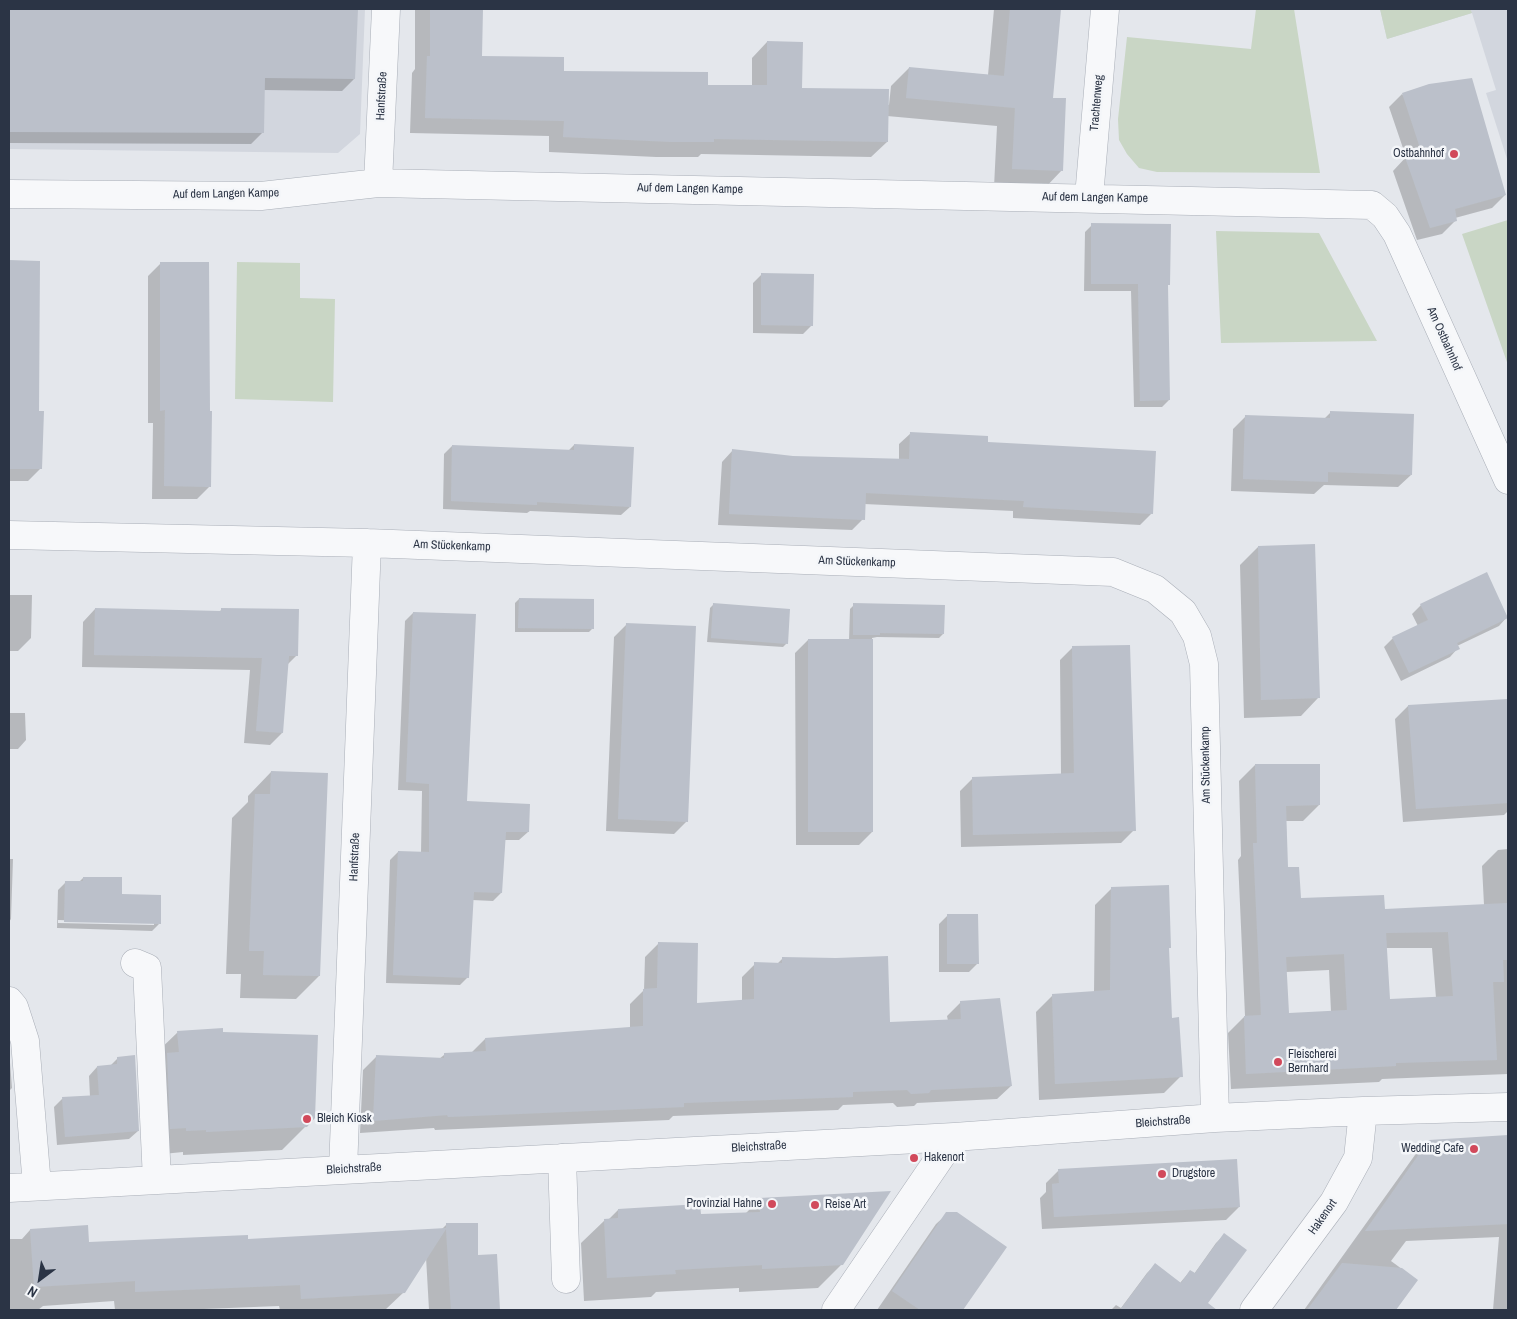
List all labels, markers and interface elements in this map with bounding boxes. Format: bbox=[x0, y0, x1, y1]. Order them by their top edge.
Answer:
street label: Hanfstraße bbox=[374, 71, 390, 121]
street label: Trachtenweg bbox=[1087, 74, 1107, 132]
place label: Ostbahnhof bbox=[1393, 147, 1444, 161]
marker: Ostbahnhof bbox=[1448, 148, 1460, 160]
street label: Auf dem Langen Kampe bbox=[637, 181, 743, 197]
street label: Auf dem Langen Kampe bbox=[173, 186, 279, 202]
street label: Auf dem Langen Kampe bbox=[1042, 190, 1148, 206]
street label: Am Ostbahnhof bbox=[1424, 305, 1464, 373]
street label: Am Stückenkamp bbox=[413, 537, 491, 555]
street label: Am Stückenkamp bbox=[818, 553, 896, 571]
street label: Am Stückenkamp bbox=[1198, 726, 1214, 804]
street label: Hanfstraße bbox=[347, 832, 363, 882]
place label: Fleischerei Bernhard bbox=[1288, 1048, 1337, 1076]
marker: Fleischerei Bernhard bbox=[1272, 1056, 1284, 1068]
place label: Bleich Kiosk bbox=[317, 1112, 372, 1126]
marker: Bleich Kiosk bbox=[301, 1113, 313, 1125]
street label: Bleichstraße bbox=[1135, 1113, 1191, 1131]
street label: Bleichstraße bbox=[731, 1138, 787, 1156]
place label: Wedding Cafe bbox=[1401, 1142, 1464, 1156]
marker: Wedding Cafe bbox=[1468, 1143, 1480, 1155]
place label: Hakenort bbox=[924, 1151, 964, 1165]
marker: Hakenort bbox=[908, 1152, 920, 1164]
street label: Bleichstraße bbox=[326, 1160, 382, 1178]
place label: Drugstore bbox=[1172, 1167, 1215, 1181]
marker: Drugstore bbox=[1156, 1168, 1168, 1180]
place label: Provinzial Hahne bbox=[687, 1197, 762, 1211]
street label: Hakenort bbox=[1306, 1197, 1340, 1237]
marker: Provinzial Hahne bbox=[766, 1198, 778, 1210]
place label: Reise Art bbox=[825, 1198, 866, 1212]
marker: Reise Art bbox=[809, 1199, 821, 1211]
north arrow bbox=[15, 1254, 65, 1304]
text: N bbox=[24, 1282, 40, 1302]

